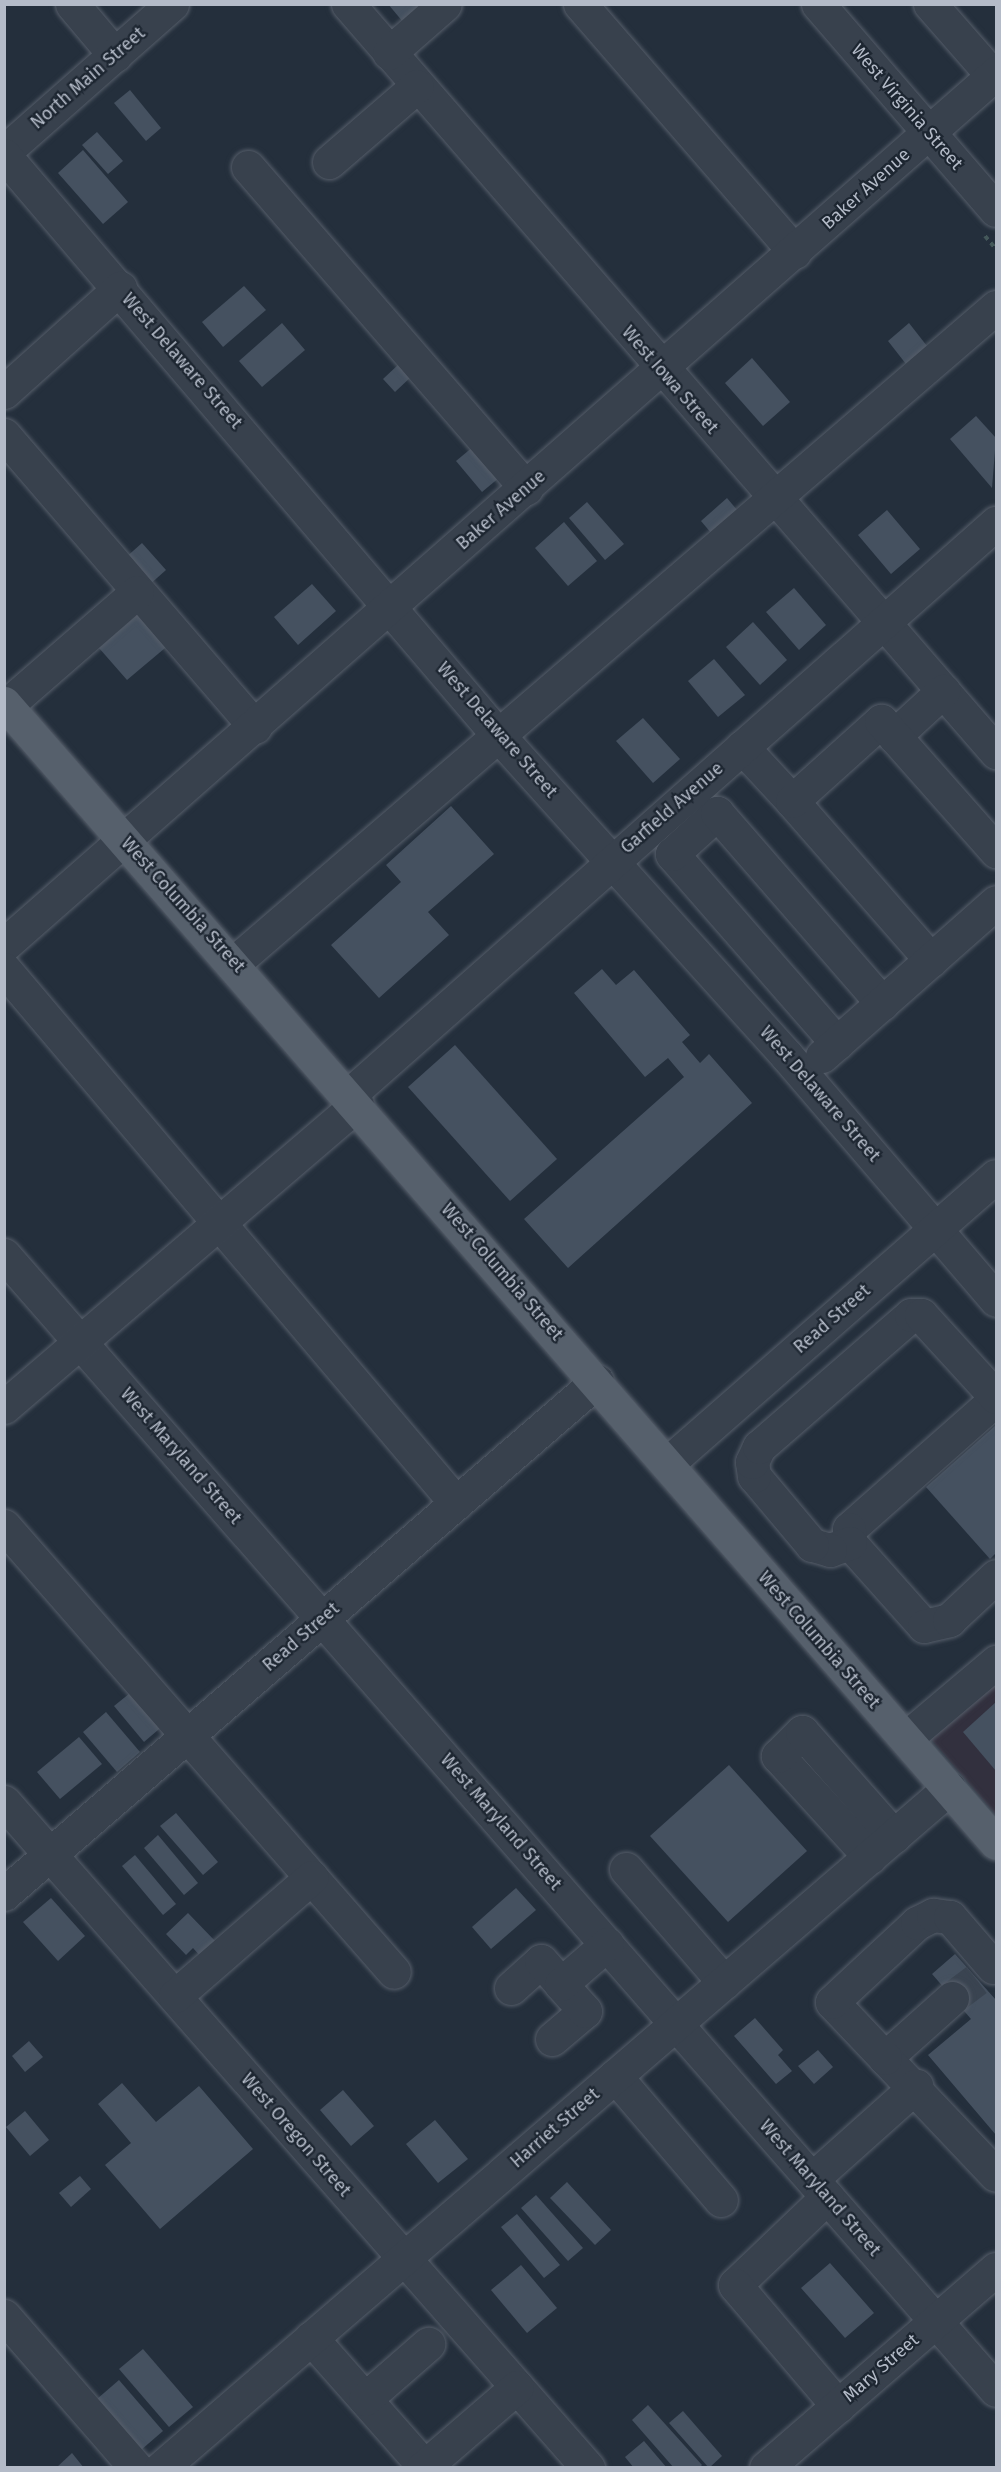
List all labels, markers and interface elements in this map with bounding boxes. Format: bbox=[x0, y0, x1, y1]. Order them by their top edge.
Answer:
street label: North Main Street bbox=[26, 22, 150, 134]
street label: West Virginia Street bbox=[847, 40, 967, 174]
street label: Baker Avenue bbox=[818, 144, 914, 234]
street label: West Delaware Street bbox=[117, 289, 247, 433]
street label: West Iowa Street bbox=[617, 322, 723, 438]
street label: Baker Avenue bbox=[452, 465, 550, 555]
street label: West Delaware Street bbox=[432, 658, 562, 802]
street label: Garfield Avenue bbox=[616, 758, 728, 858]
street label: West Columbia Street bbox=[117, 833, 249, 977]
street label: West Delaware Street bbox=[755, 1022, 885, 1166]
street label: West Columbia Street bbox=[437, 1199, 567, 1345]
street label: Read Street bbox=[789, 1280, 875, 1358]
street label: West Maryland Street bbox=[116, 1383, 246, 1529]
street label: West Columbia Street bbox=[754, 1567, 884, 1713]
street label: Read Street bbox=[258, 1598, 344, 1676]
street label: West Maryland Street bbox=[436, 1749, 566, 1895]
street label: West Oregon Street bbox=[236, 2069, 356, 2201]
street label: Harriet Street bbox=[506, 2083, 604, 2173]
street label: West Maryland Street bbox=[755, 2115, 885, 2261]
street label: Mary Street bbox=[839, 2329, 923, 2407]

